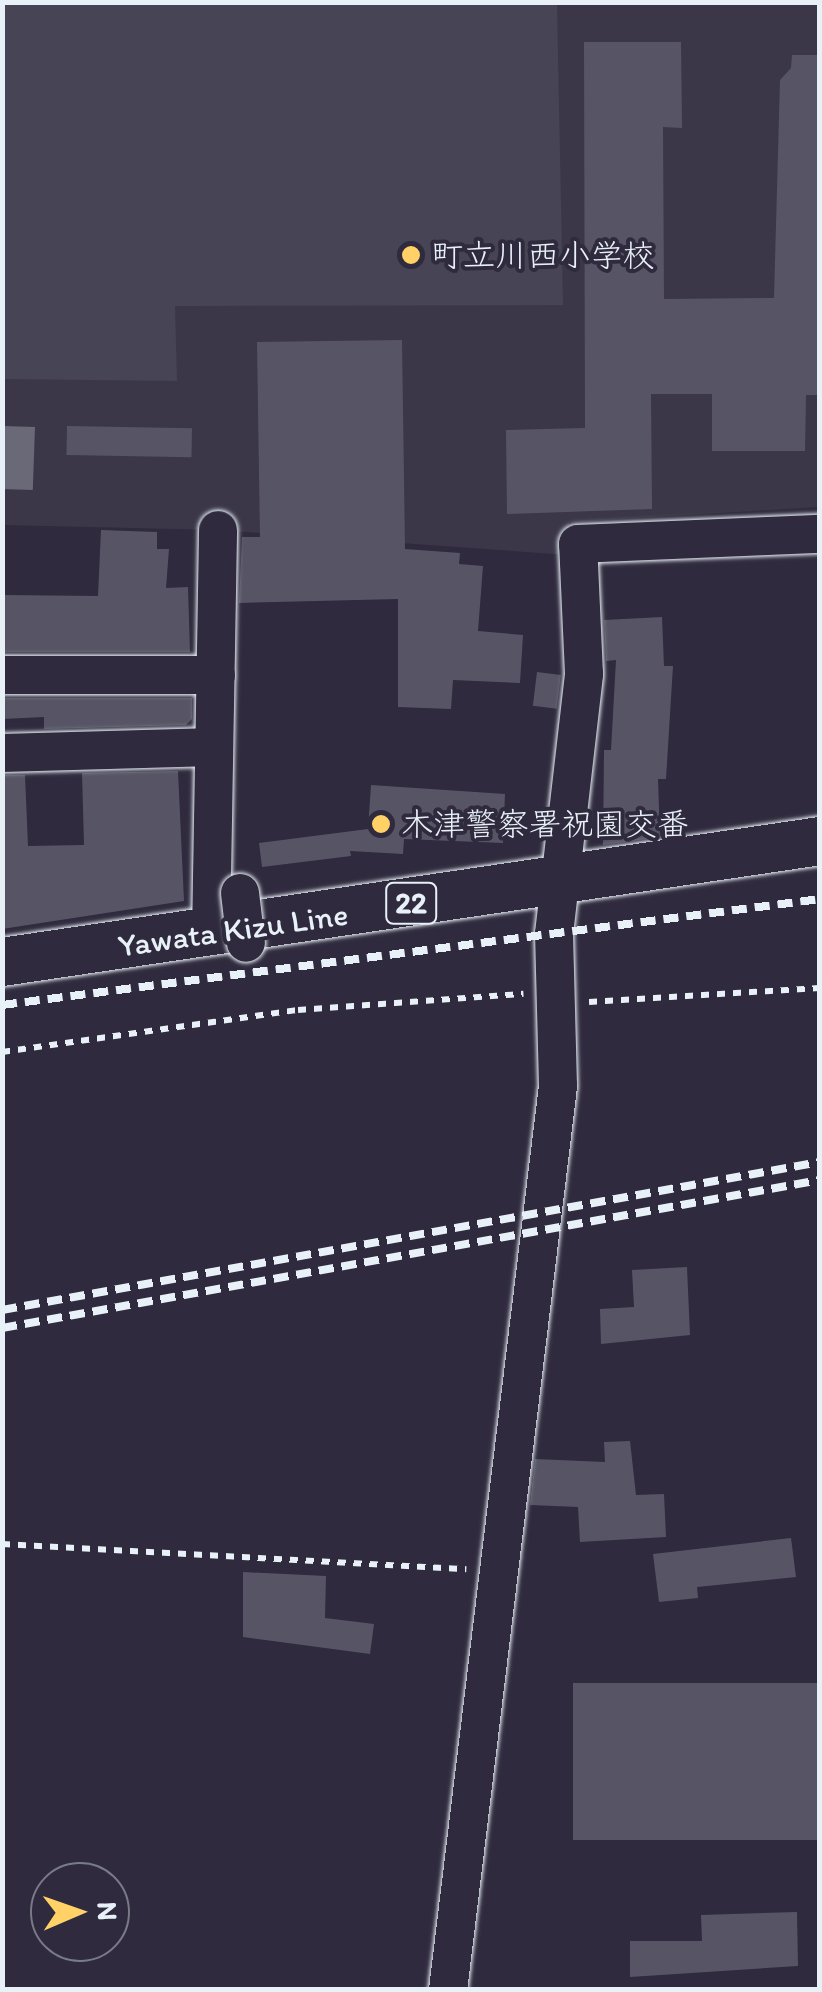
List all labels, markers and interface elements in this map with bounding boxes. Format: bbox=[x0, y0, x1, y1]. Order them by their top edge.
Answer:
place label: 町立川西小学校 bbox=[431, 236, 655, 274]
marker: 町立川西小学校 bbox=[400, 244, 422, 266]
place label: 木津警察署祝園交番 bbox=[401, 805, 689, 843]
marker: 木津警察署祝園交番 bbox=[370, 813, 392, 835]
road number: 22 bbox=[384, 878, 438, 928]
street label: Yawata Kizu Line bbox=[116, 895, 350, 965]
north arrow bbox=[30, 1862, 130, 1962]
text: N bbox=[91, 1901, 125, 1921]

